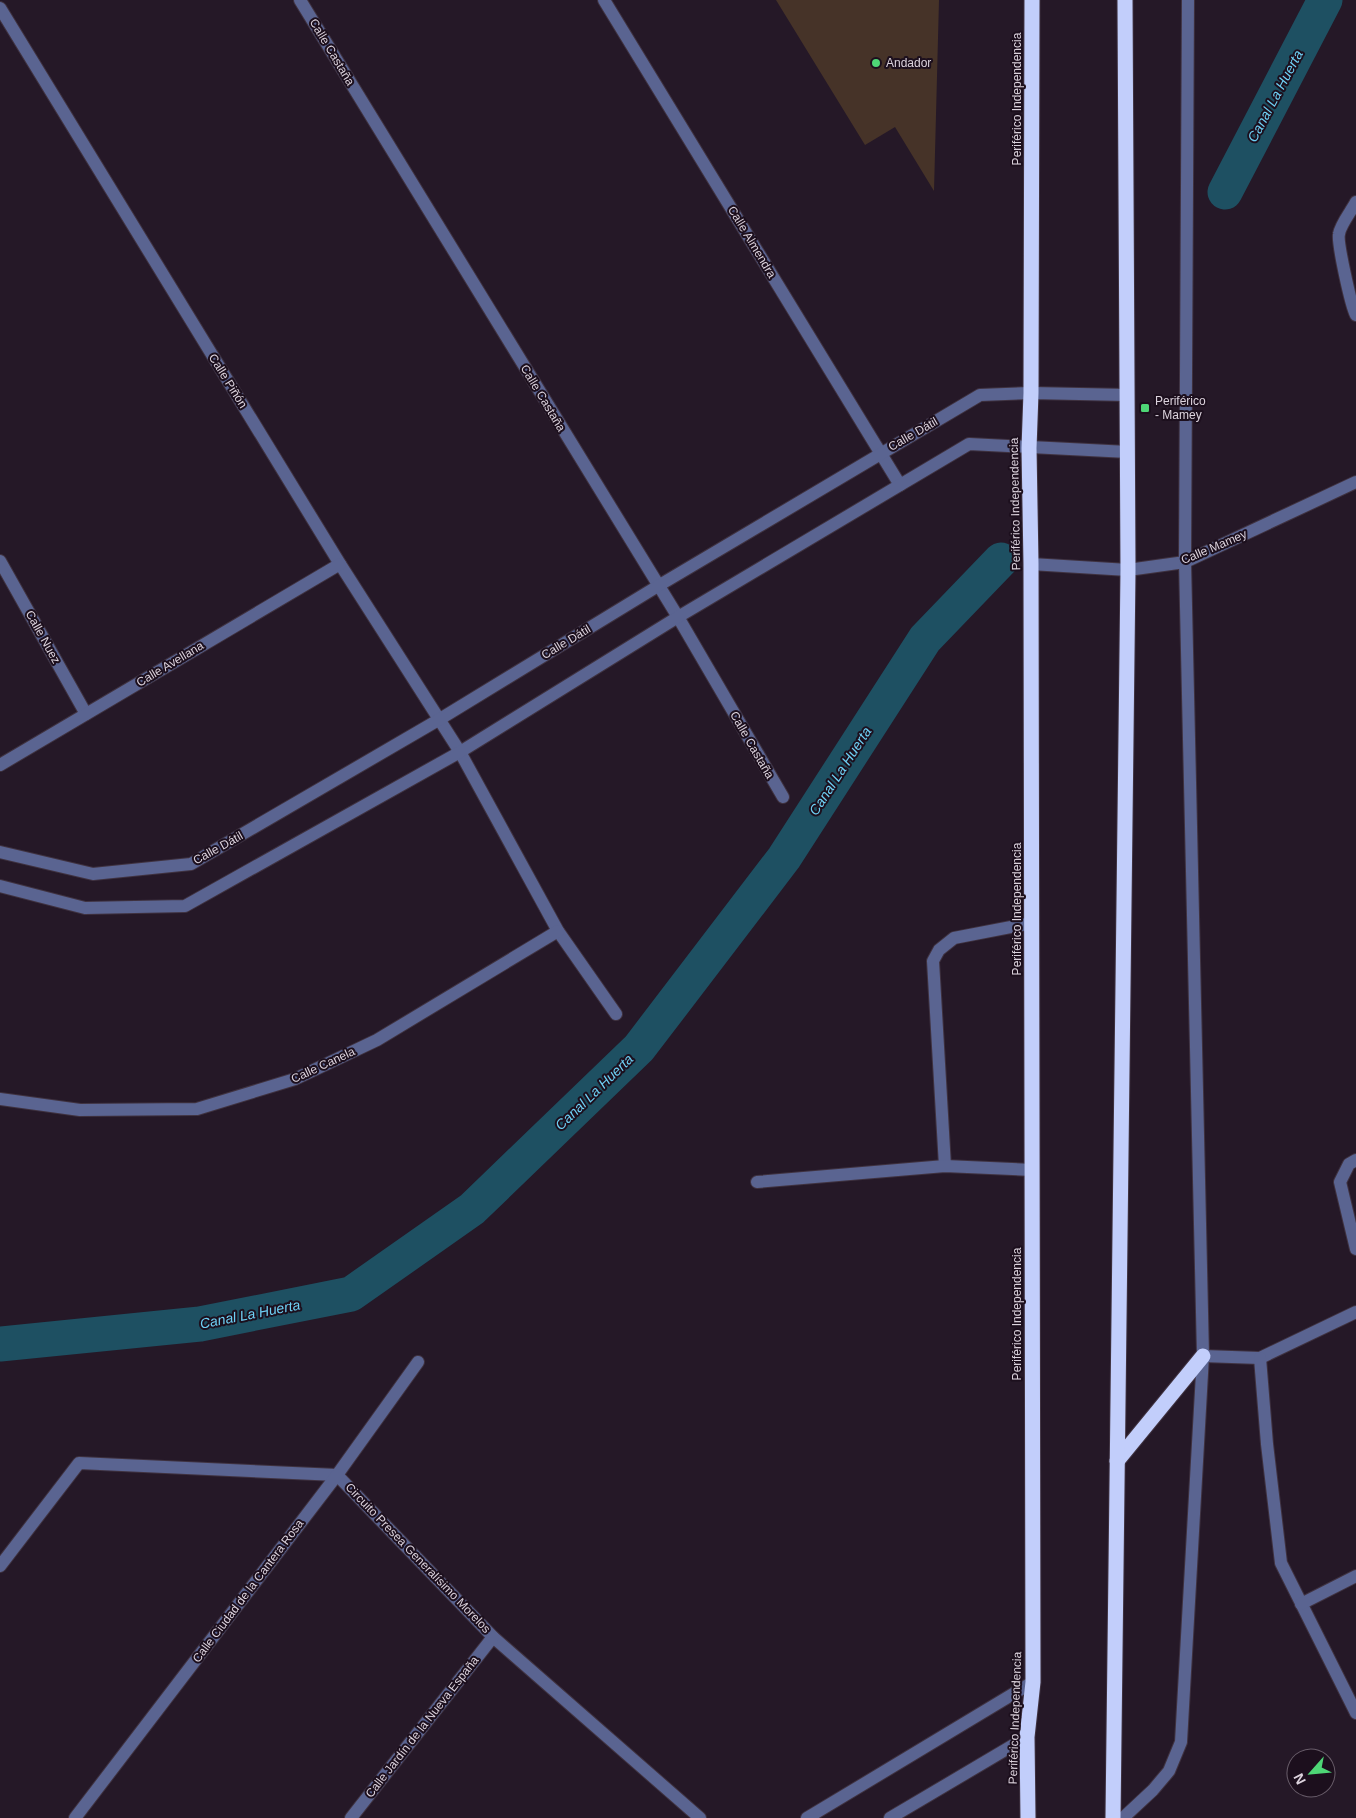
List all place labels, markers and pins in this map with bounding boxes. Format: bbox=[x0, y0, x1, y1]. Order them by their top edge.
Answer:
place label: Andador bbox=[886, 56, 931, 70]
marker: Andador bbox=[870, 57, 882, 69]
place label: Periférico - Mamey bbox=[1155, 394, 1206, 422]
marker: Periférico - Mamey bbox=[1139, 402, 1151, 414]

